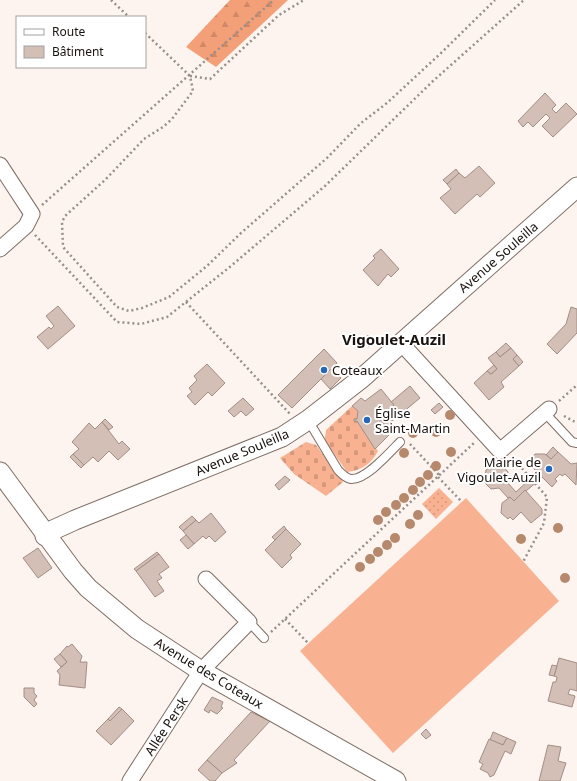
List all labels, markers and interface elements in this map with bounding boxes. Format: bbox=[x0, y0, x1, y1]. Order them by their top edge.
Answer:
legend bbox=[16, 16, 146, 68]
text: Route bbox=[52, 23, 85, 40]
text: Bâtiment bbox=[52, 43, 104, 60]
street label: Avenue Souleilla bbox=[454, 217, 542, 297]
district label: Vigoulet-Auzil bbox=[342, 329, 446, 349]
place label: Coteaux bbox=[332, 361, 382, 379]
marker: Coteaux bbox=[319, 365, 329, 375]
place label: Église Saint-Martin bbox=[375, 404, 450, 437]
marker: Église Saint-Martin bbox=[362, 415, 372, 425]
street label: Avenue Souleilla bbox=[192, 424, 292, 480]
place label: Mairie de Vigoulet-Auzil bbox=[457, 453, 541, 486]
marker: Mairie de Vigoulet-Auzil bbox=[544, 464, 554, 474]
street label: Avenue des Coteaux bbox=[151, 633, 267, 713]
street label: Allée Persk bbox=[140, 693, 192, 759]

